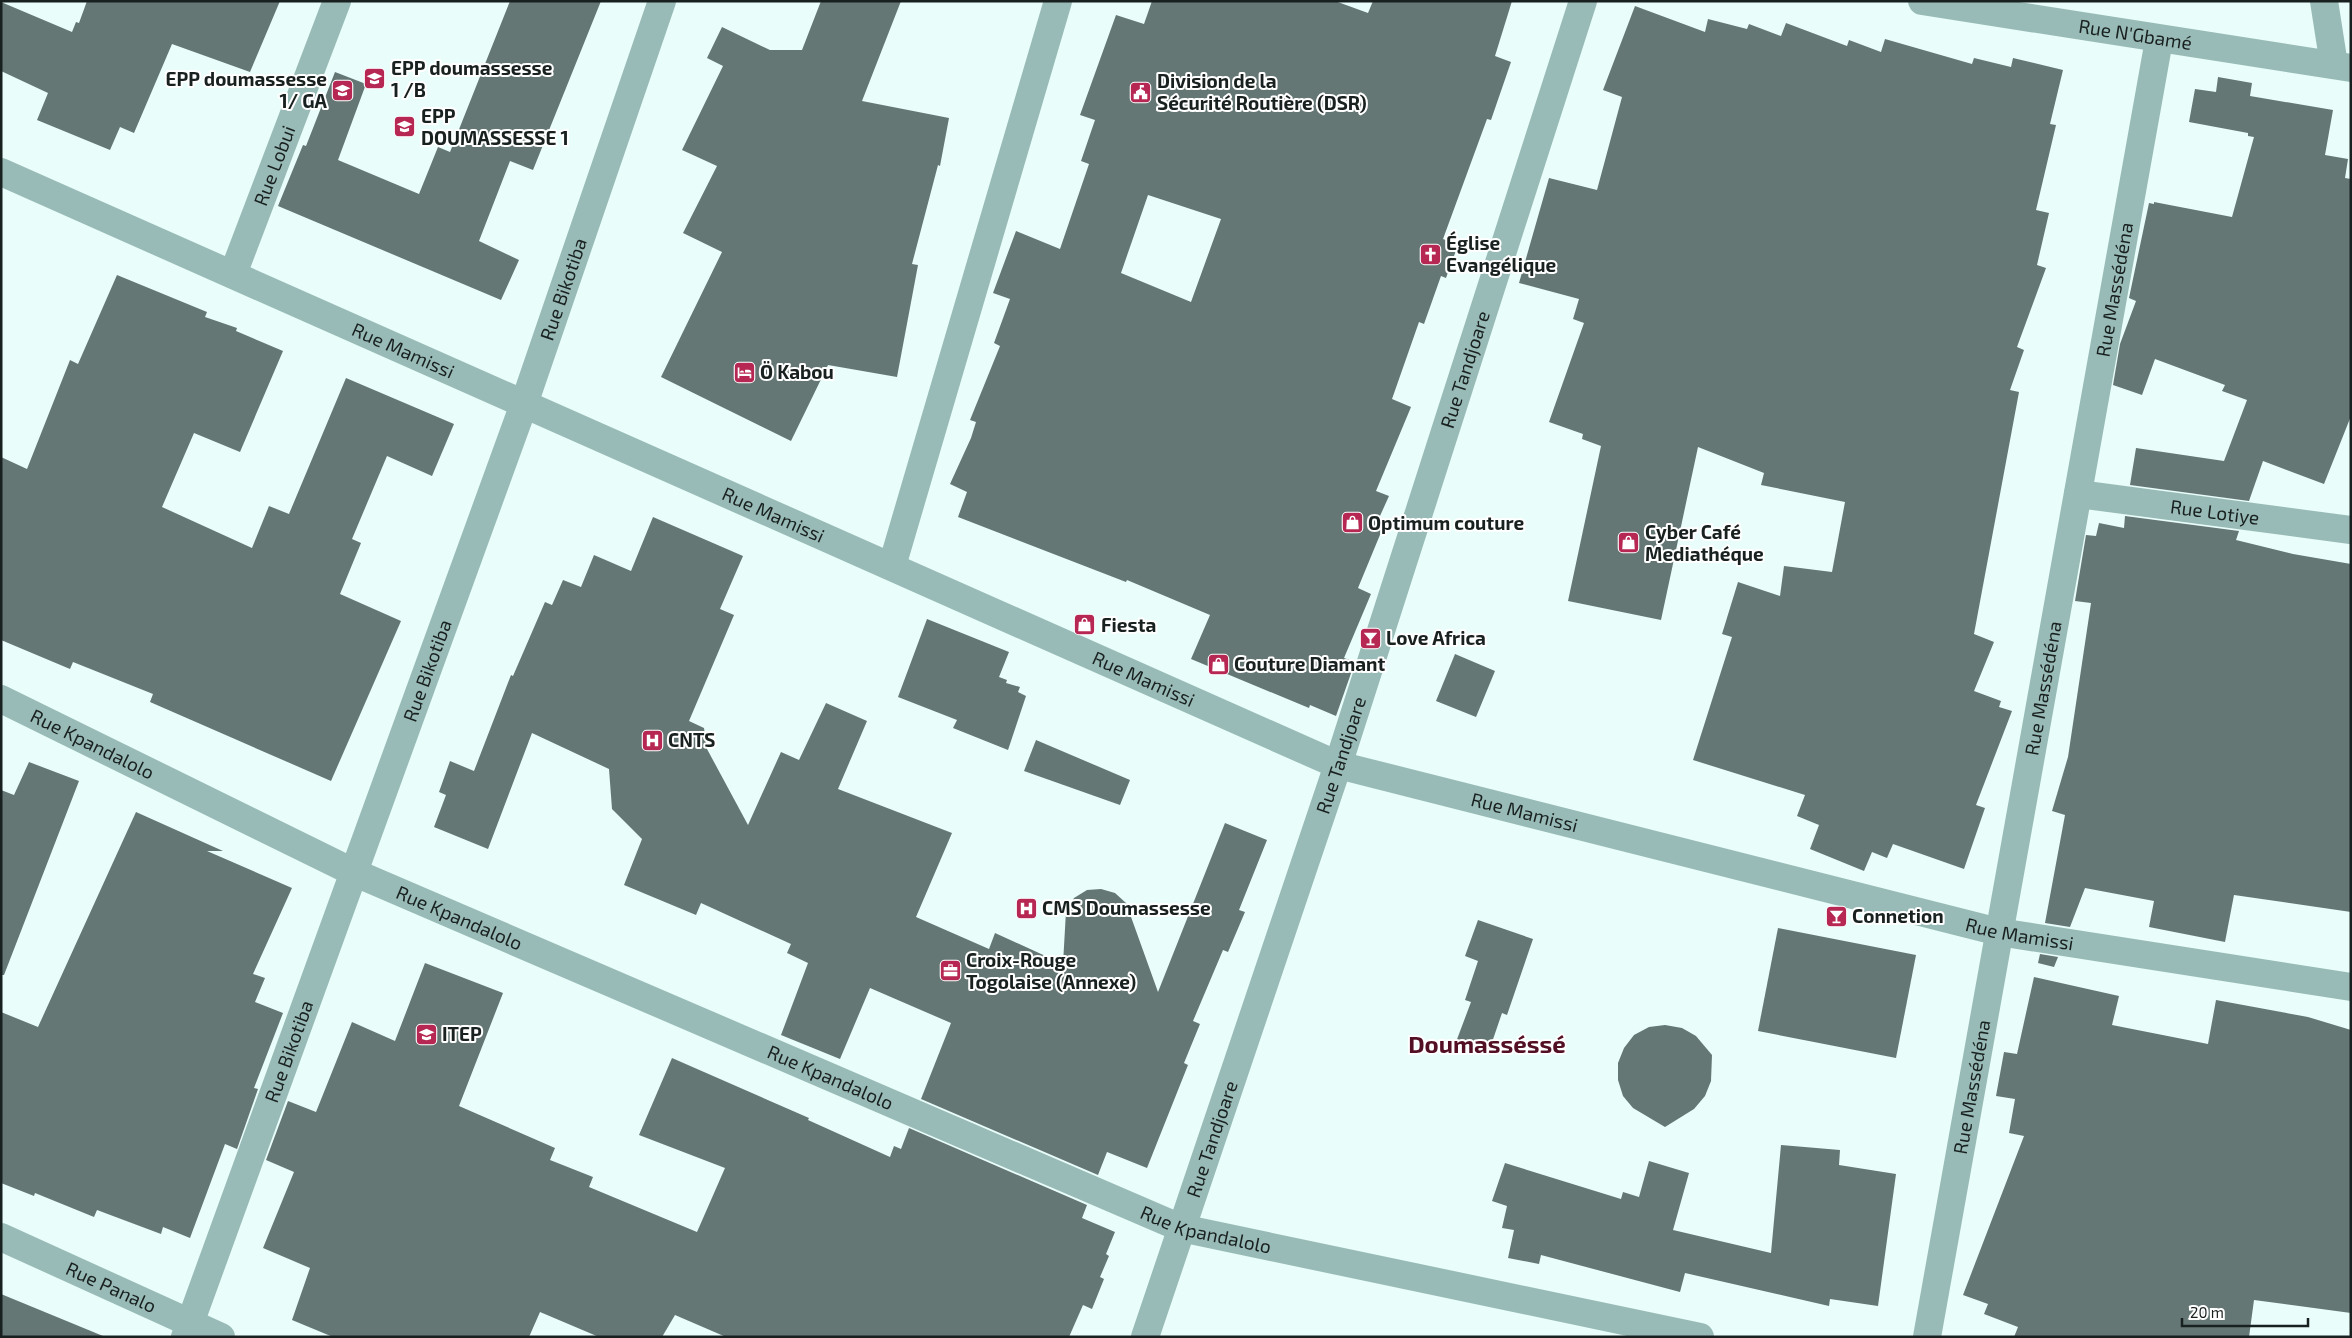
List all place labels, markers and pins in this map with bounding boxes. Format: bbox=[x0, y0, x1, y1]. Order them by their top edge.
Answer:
place label: EPP doumassesse 1 /B bbox=[391, 56, 553, 101]
place label: EPP doumassesse 1/ GA bbox=[166, 67, 328, 112]
school or university icon: EPP doumassesse 1 /B bbox=[363, 67, 387, 91]
place label: Division de la Sécurité Routière (DSR) bbox=[1157, 69, 1367, 114]
school or university icon: EPP doumassesse 1/ GA bbox=[331, 78, 355, 102]
public building icon: Division de la Sécurité Routière (DSR) bbox=[1129, 80, 1153, 104]
place label: EPP DOUMASSESSE 1 bbox=[421, 104, 569, 149]
school or university icon: EPP DOUMASSESSE 1 bbox=[393, 115, 417, 139]
place label: Église Evangélique bbox=[1446, 230, 1557, 276]
church icon: Église Evangélique bbox=[1418, 242, 1442, 266]
hotel icon: Ö Kabou bbox=[732, 360, 756, 384]
place label: Ö Kabou bbox=[760, 360, 834, 383]
shop icon: Optimum couture bbox=[1340, 511, 1364, 535]
place label: Optimum couture bbox=[1368, 511, 1524, 534]
place label: Cyber Café Mediathéque bbox=[1645, 520, 1764, 565]
shop icon: Cyber Café Mediathéque bbox=[1617, 531, 1641, 555]
shop icon: Fiesta bbox=[1073, 613, 1097, 637]
place label: Fiesta bbox=[1101, 613, 1156, 636]
bar icon: Love Africa bbox=[1358, 626, 1382, 650]
place label: Love Africa bbox=[1386, 626, 1486, 649]
shop icon: Couture Diamant bbox=[1206, 652, 1230, 676]
place label: Couture Diamant bbox=[1234, 652, 1386, 675]
hospital icon: CNTS bbox=[640, 728, 664, 752]
place label: CNTS bbox=[668, 728, 715, 751]
hospital icon: CMS Doumassesse bbox=[1014, 896, 1038, 920]
place label: CMS Doumassesse bbox=[1042, 896, 1211, 919]
bar icon: Connetion bbox=[1824, 904, 1848, 928]
place label: Connetion bbox=[1852, 904, 1944, 927]
place label: Croix-Rouge Togolaise (Annexe) bbox=[966, 948, 1136, 993]
office icon: Croix-Rouge Togolaise (Annexe) bbox=[938, 959, 962, 983]
school or university icon: ITEP bbox=[414, 1022, 438, 1046]
place label: ITEP bbox=[442, 1022, 482, 1045]

